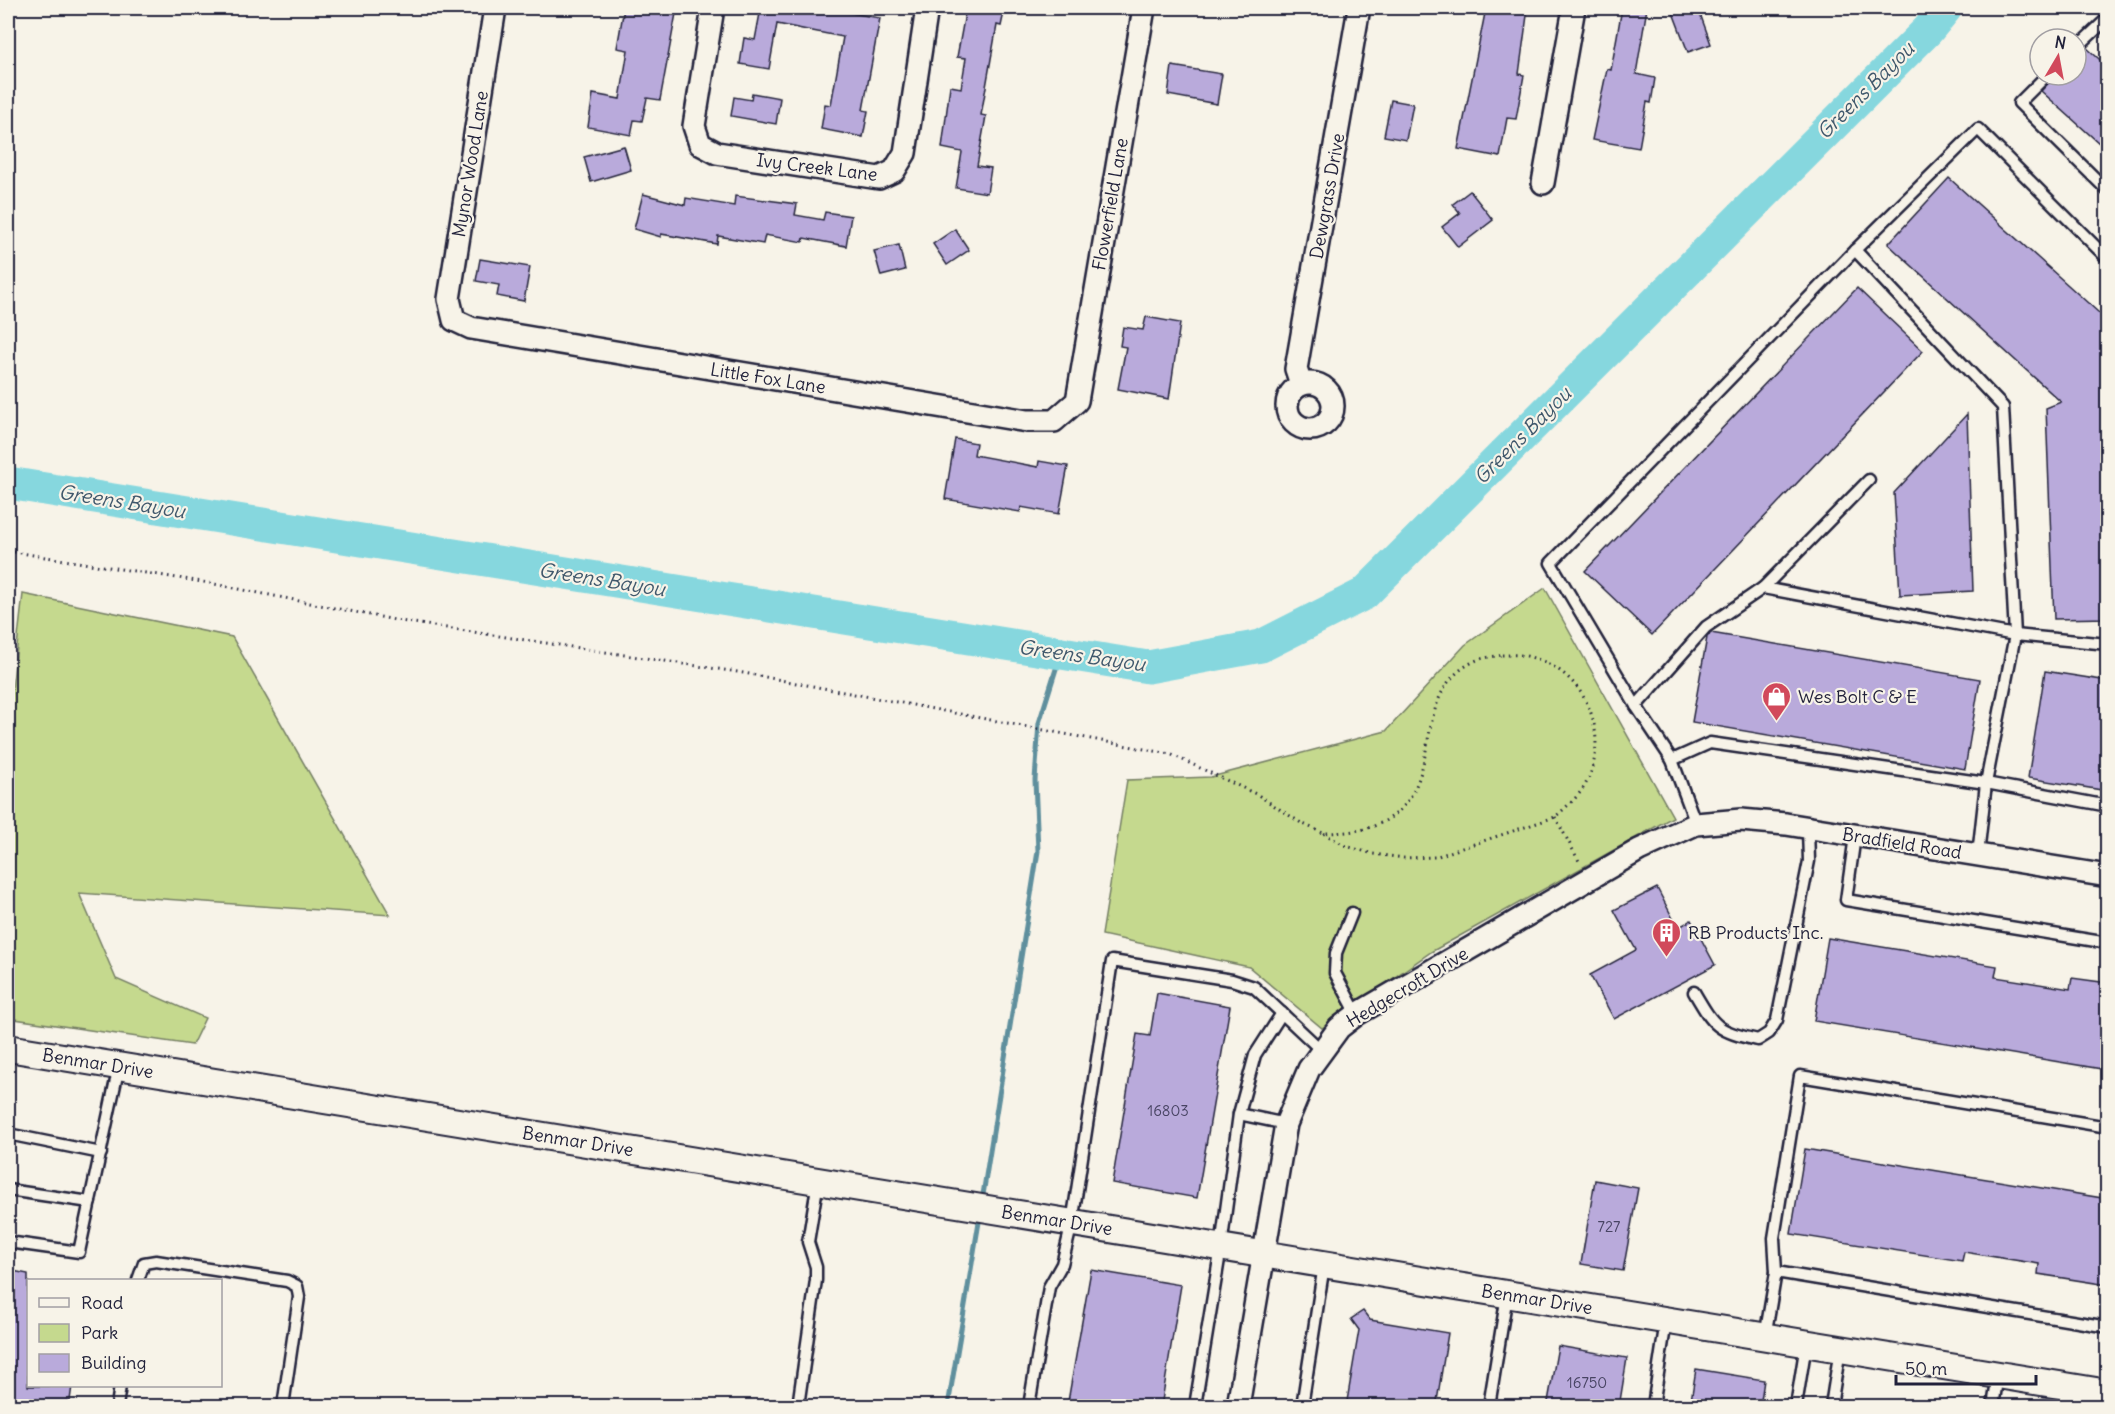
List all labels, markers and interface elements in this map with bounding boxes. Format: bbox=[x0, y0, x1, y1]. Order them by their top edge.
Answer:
north arrow bbox=[2028, 27, 2088, 87]
text: N bbox=[2053, 31, 2068, 53]
water label: Greens Bayou bbox=[1811, 35, 1920, 144]
street label: Mynor Wood Lane bbox=[447, 89, 493, 239]
street label: Dewgrass Drive bbox=[1305, 131, 1349, 261]
street label: Flowerfield Lane bbox=[1087, 136, 1133, 272]
street label: Ivy Creek Lane bbox=[755, 148, 879, 186]
street label: Little Fox Lane bbox=[709, 358, 827, 398]
water label: Greens Bayou bbox=[1468, 380, 1577, 489]
water label: Greens Bayou bbox=[57, 479, 188, 524]
water label: Greens Bayou bbox=[537, 557, 668, 602]
water label: Greens Bayou bbox=[1017, 634, 1148, 676]
shop icon: Wes Bolt C & E bbox=[1761, 680, 1793, 722]
place label: Wes Bolt C & E bbox=[1798, 685, 1917, 708]
street label: Bradfield Road bbox=[1841, 822, 1964, 864]
building icon: RB Products Inc. bbox=[1651, 916, 1683, 958]
place label: RB Products Inc. bbox=[1688, 921, 1823, 944]
street label: Hedgecroft Drive bbox=[1342, 942, 1472, 1032]
street label: Benmar Drive bbox=[41, 1043, 155, 1083]
house number: 16803 bbox=[1147, 1101, 1189, 1120]
street label: Benmar Drive bbox=[521, 1121, 635, 1161]
street label: Benmar Drive bbox=[1000, 1200, 1114, 1240]
house number: 727 bbox=[1598, 1217, 1620, 1236]
legend bbox=[27, 1279, 222, 1387]
street label: Benmar Drive bbox=[1480, 1279, 1594, 1319]
text: Road bbox=[81, 1291, 124, 1314]
text: Park bbox=[81, 1321, 118, 1344]
scale bar bbox=[1896, 1348, 2036, 1386]
text: Building bbox=[81, 1351, 146, 1374]
text: 50 m bbox=[1905, 1357, 1947, 1380]
house number: 16750 bbox=[1567, 1373, 1607, 1392]

